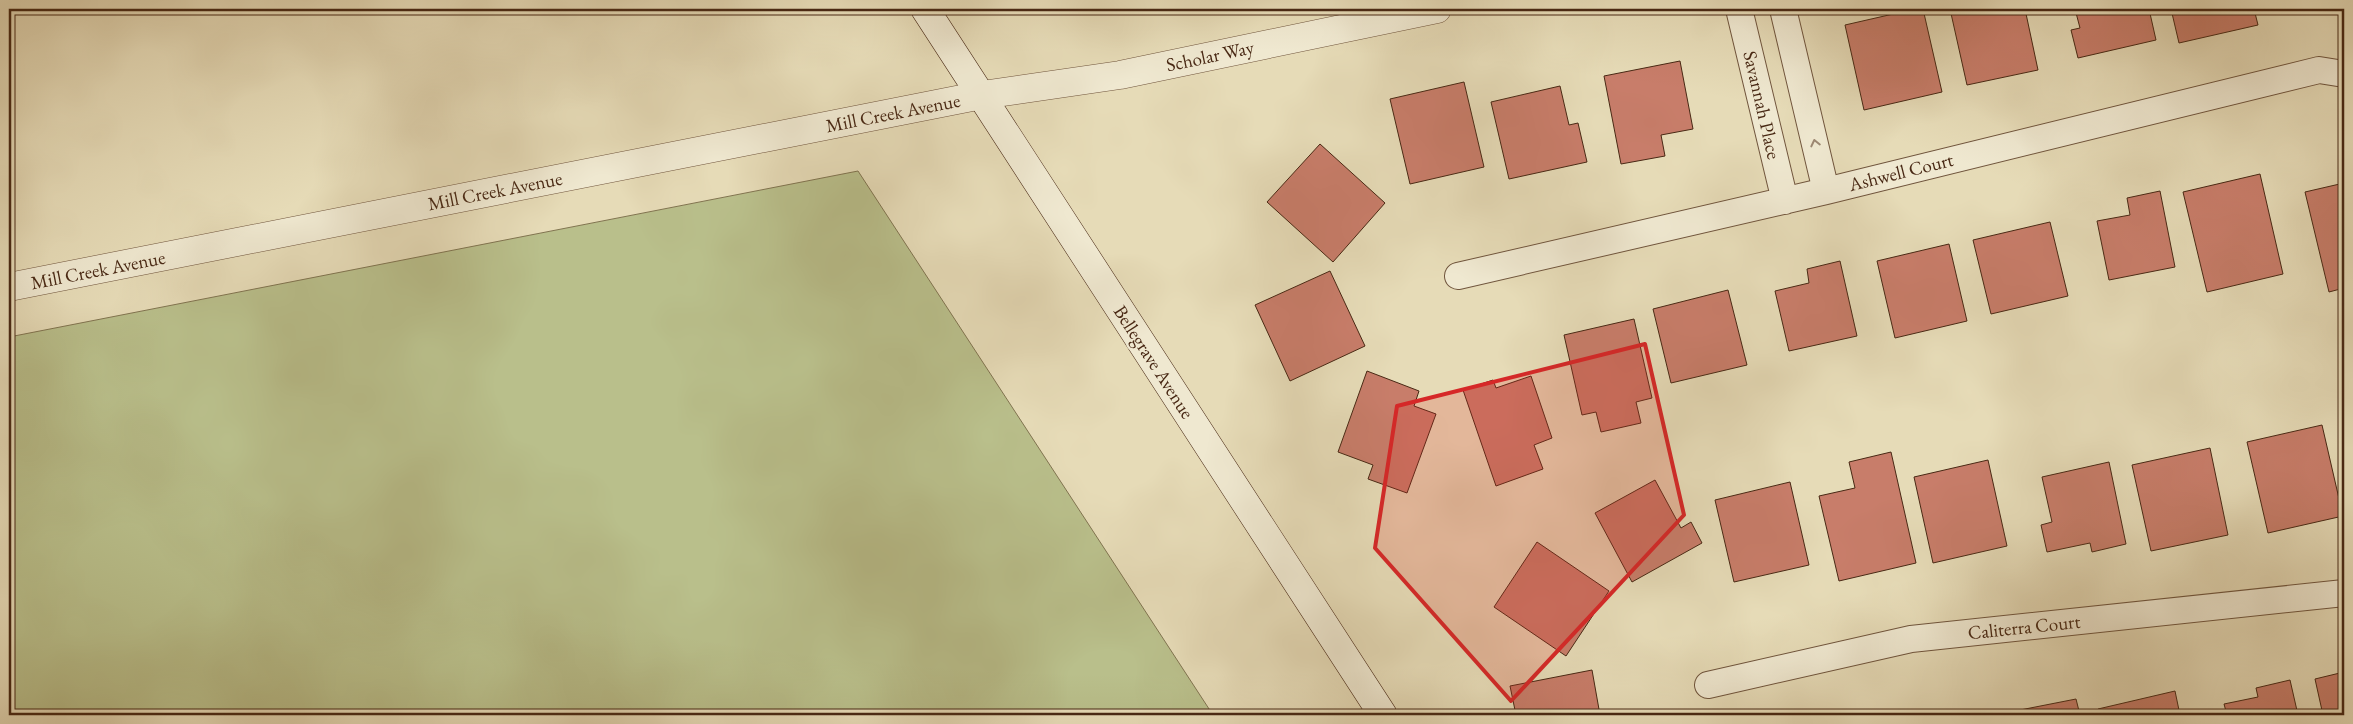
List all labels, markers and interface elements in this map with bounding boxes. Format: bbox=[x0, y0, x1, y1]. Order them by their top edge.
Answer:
street label: Scholar Way bbox=[1164, 34, 1257, 77]
street label: Savannah Place bbox=[1737, 48, 1787, 162]
street label: Mill Creek Avenue bbox=[824, 88, 962, 138]
one-way arrow bbox=[1810, 139, 1821, 148]
street label: Ashwell Court bbox=[1845, 147, 1956, 197]
street label: Mill Creek Avenue bbox=[426, 166, 564, 216]
street label: Mill Creek Avenue bbox=[29, 245, 167, 295]
street label: Bellegrave Avenue bbox=[1108, 300, 1200, 424]
street label: Caliterra Court bbox=[1967, 609, 2082, 645]

